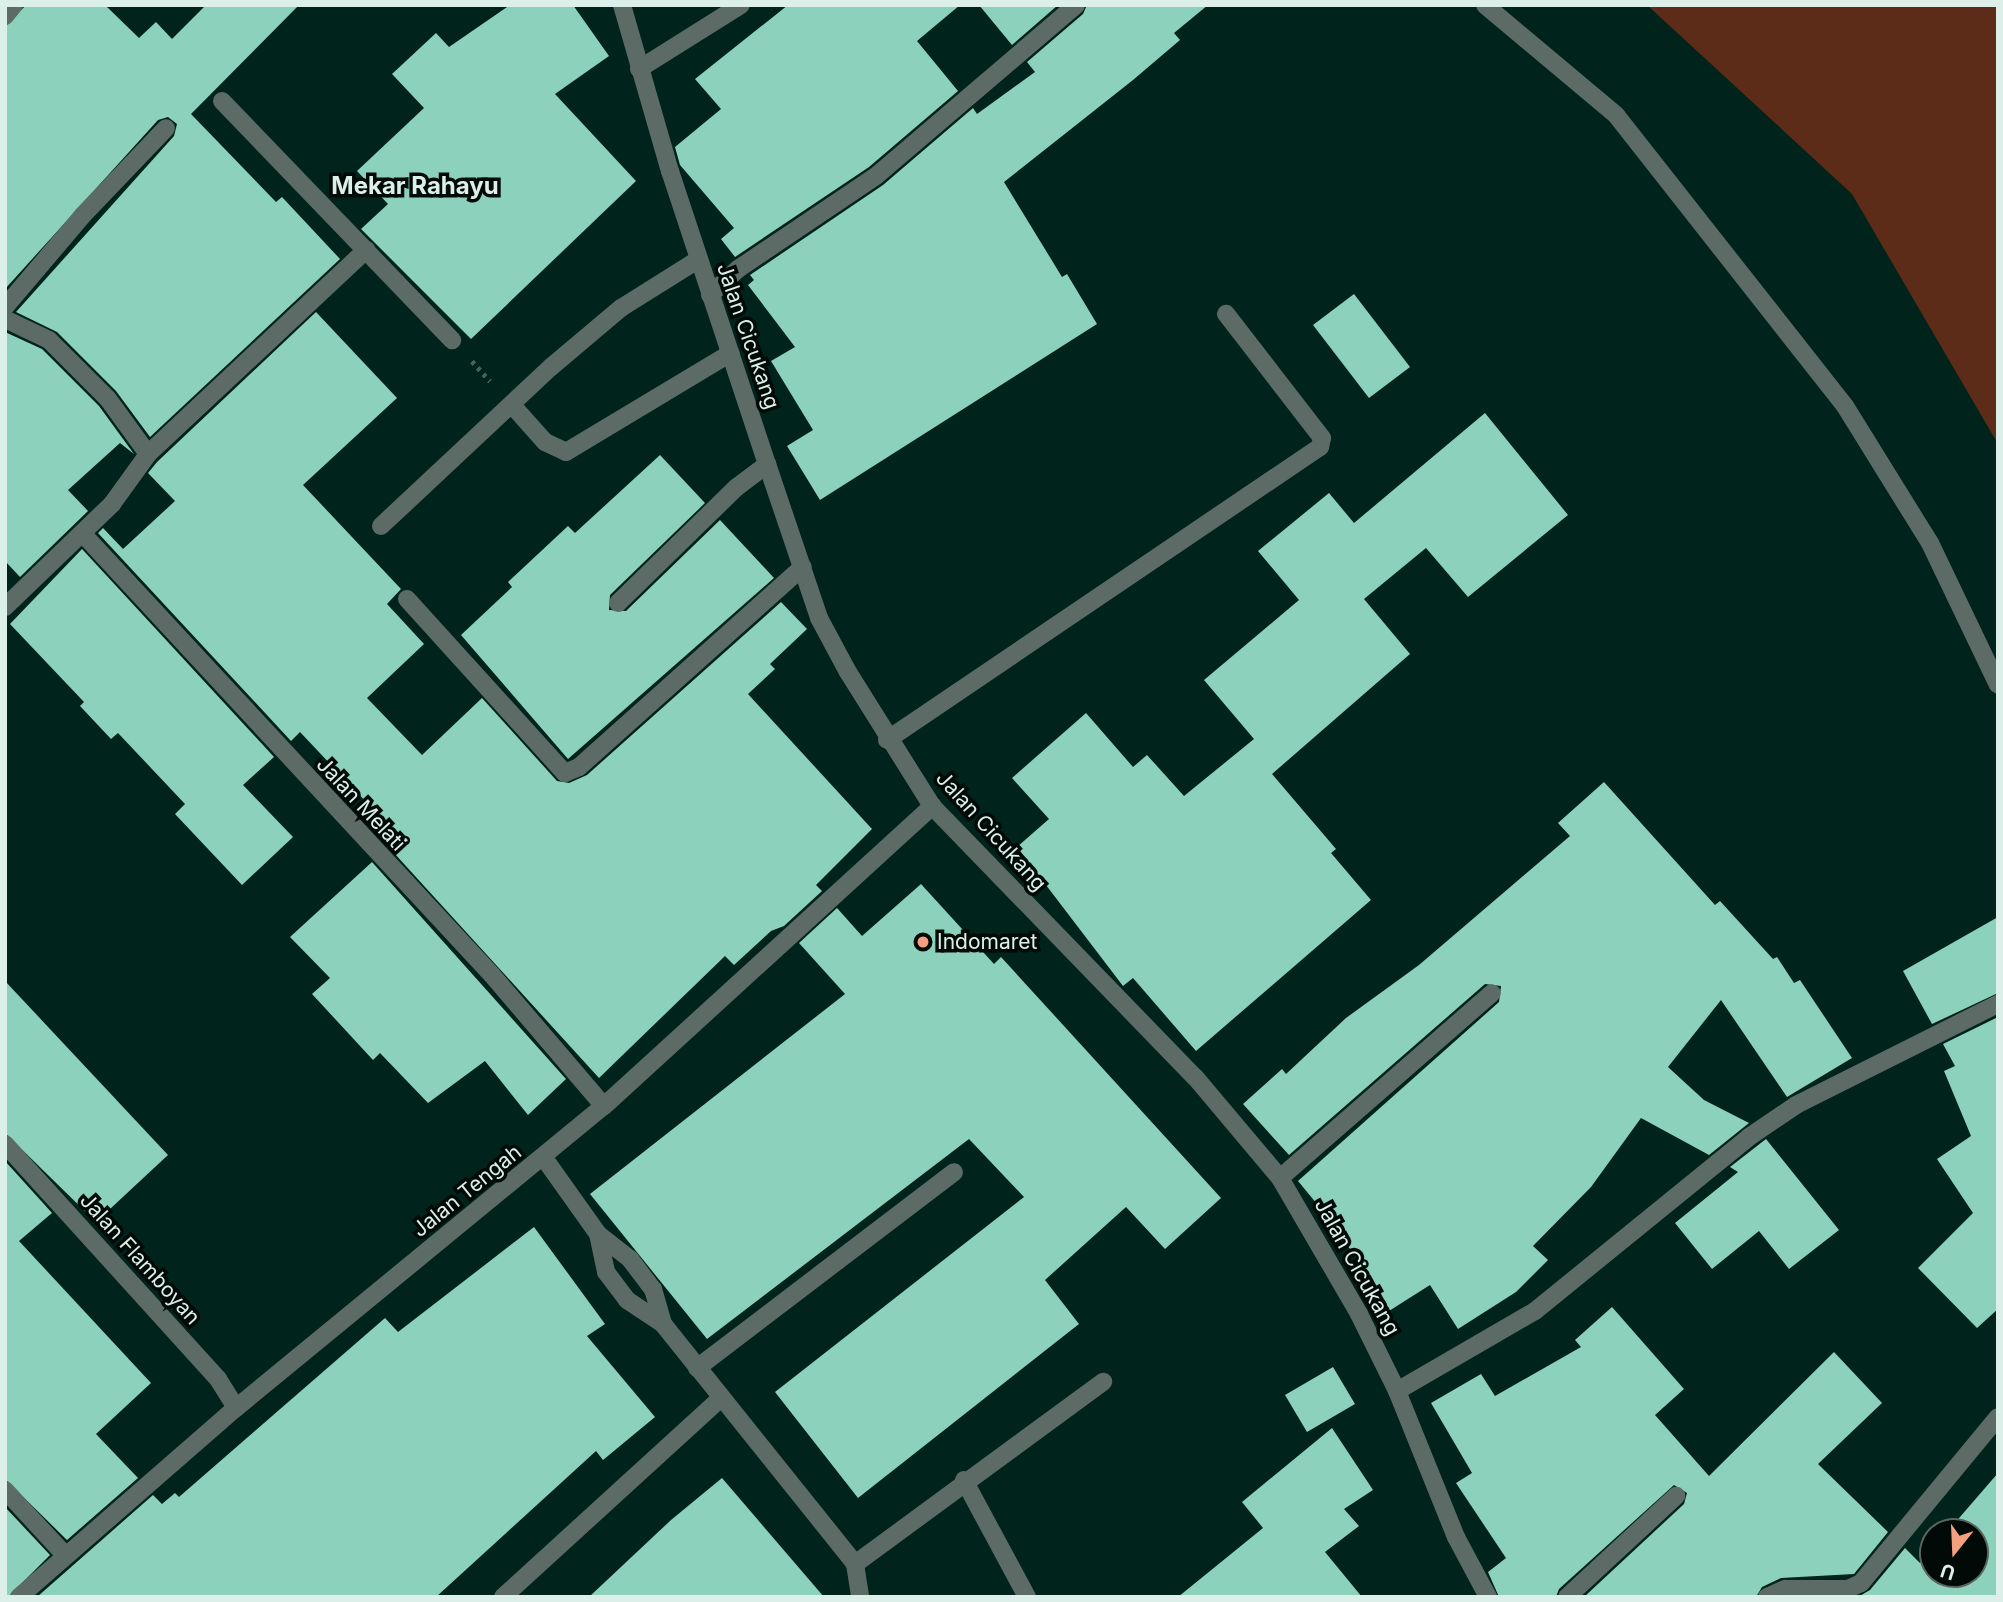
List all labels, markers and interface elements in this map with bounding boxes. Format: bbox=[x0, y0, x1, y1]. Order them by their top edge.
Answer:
district label: Mekar Rahayu bbox=[331, 172, 499, 200]
street label: Jalan Cicukang bbox=[711, 260, 785, 412]
street label: Jalan Melati bbox=[311, 752, 411, 856]
street label: Jalan Cicukang bbox=[931, 766, 1051, 896]
place label: Indomaret bbox=[937, 929, 1037, 955]
marker: Indomaret bbox=[915, 934, 931, 950]
street label: Jalan Tengah bbox=[408, 1139, 526, 1243]
street label: Jalan Flamboyan bbox=[75, 1188, 205, 1330]
street label: Jalan Cicukang bbox=[1309, 1194, 1405, 1340]
north arrow bbox=[1919, 1518, 1989, 1588]
text: U bbox=[1938, 1558, 1958, 1585]

